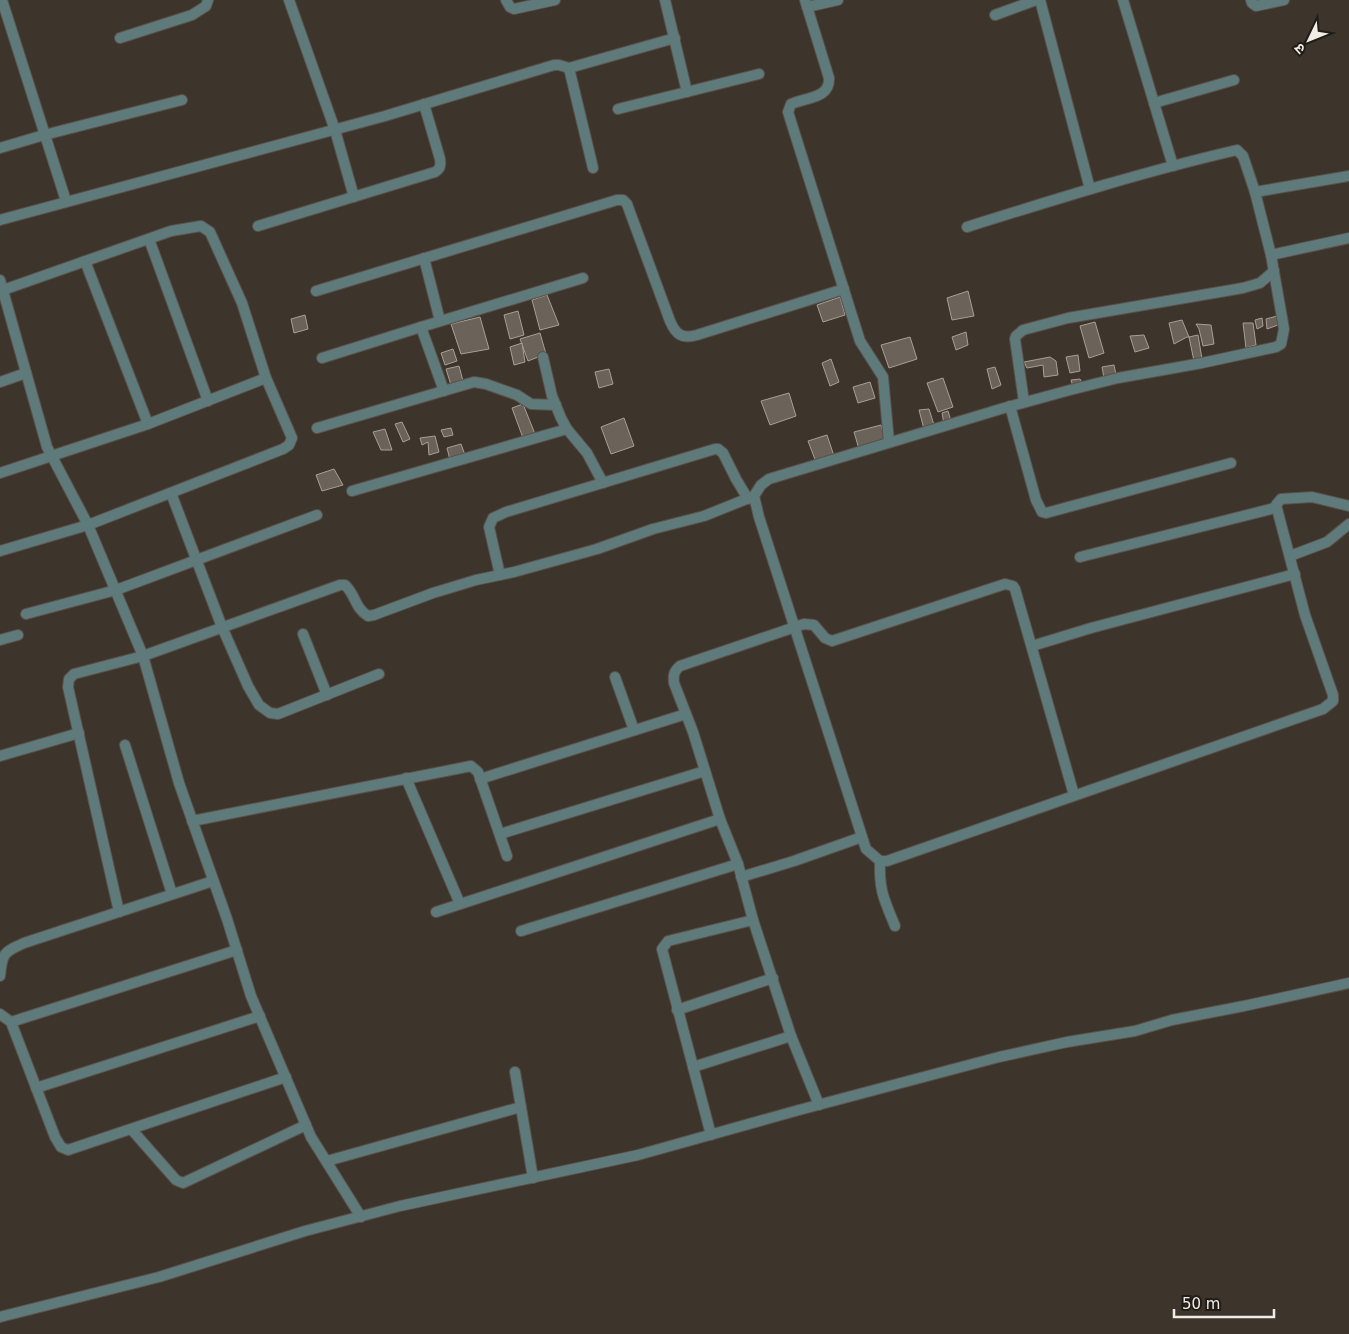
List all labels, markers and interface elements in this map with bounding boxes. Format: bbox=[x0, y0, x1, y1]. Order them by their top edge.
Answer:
north arrow bbox=[1284, 15, 1334, 65]
text: उ bbox=[1290, 40, 1308, 57]
scale bar bbox=[1174, 1286, 1274, 1318]
text: 50 m bbox=[1182, 1295, 1220, 1313]

